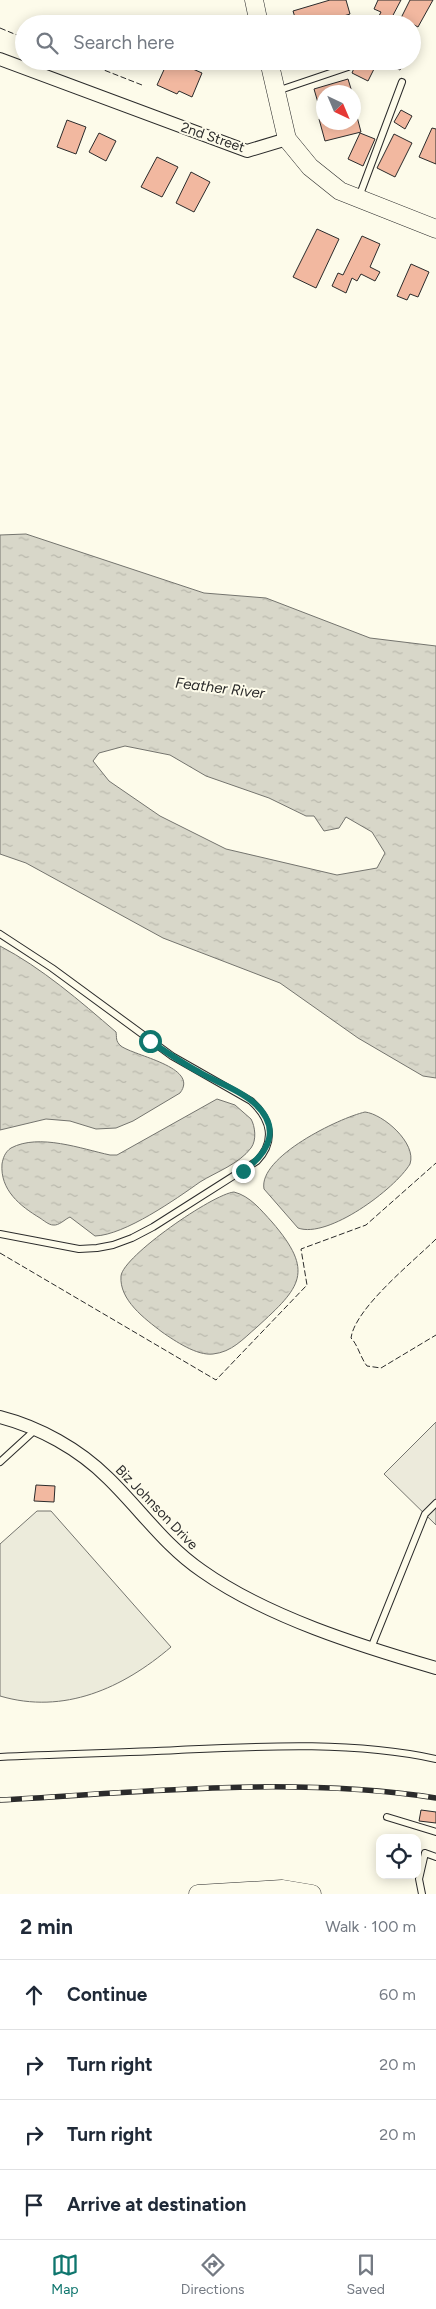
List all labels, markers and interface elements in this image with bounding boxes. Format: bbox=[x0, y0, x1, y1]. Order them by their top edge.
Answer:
search box bbox=[15, 15, 421, 70]
icon: search bbox=[33, 29, 61, 57]
text: Search here bbox=[73, 31, 175, 54]
north arrow bbox=[316, 85, 361, 130]
street label: 2nd Street bbox=[179, 119, 247, 156]
water label: Feather River bbox=[174, 674, 267, 703]
route start bbox=[139, 1030, 162, 1053]
route end bbox=[232, 1160, 255, 1183]
street label: Biz Johnson Drive bbox=[112, 1461, 202, 1554]
map controls bbox=[376, 1834, 421, 1879]
button: locate bbox=[376, 1834, 421, 1879]
text: 2 min bbox=[20, 1914, 73, 1939]
text: Walk · 100 m bbox=[325, 1917, 416, 1936]
icon: ahead bbox=[20, 1981, 48, 2009]
text: Continue bbox=[67, 1983, 147, 2006]
text: 60 m bbox=[379, 1985, 416, 2004]
icon: right bbox=[20, 2051, 48, 2079]
text: Turn right bbox=[67, 2053, 153, 2076]
text: 20 m bbox=[379, 2055, 416, 2074]
icon: right bbox=[20, 2121, 48, 2149]
text: Turn right bbox=[67, 2123, 153, 2146]
text: 20 m bbox=[379, 2125, 416, 2144]
icon: arrive bbox=[20, 2191, 48, 2219]
text: Arrive at destination bbox=[67, 2193, 246, 2216]
tab: Map bbox=[51, 2251, 79, 2298]
tab: Directions bbox=[181, 2251, 245, 2298]
tab: Saved bbox=[346, 2251, 385, 2298]

